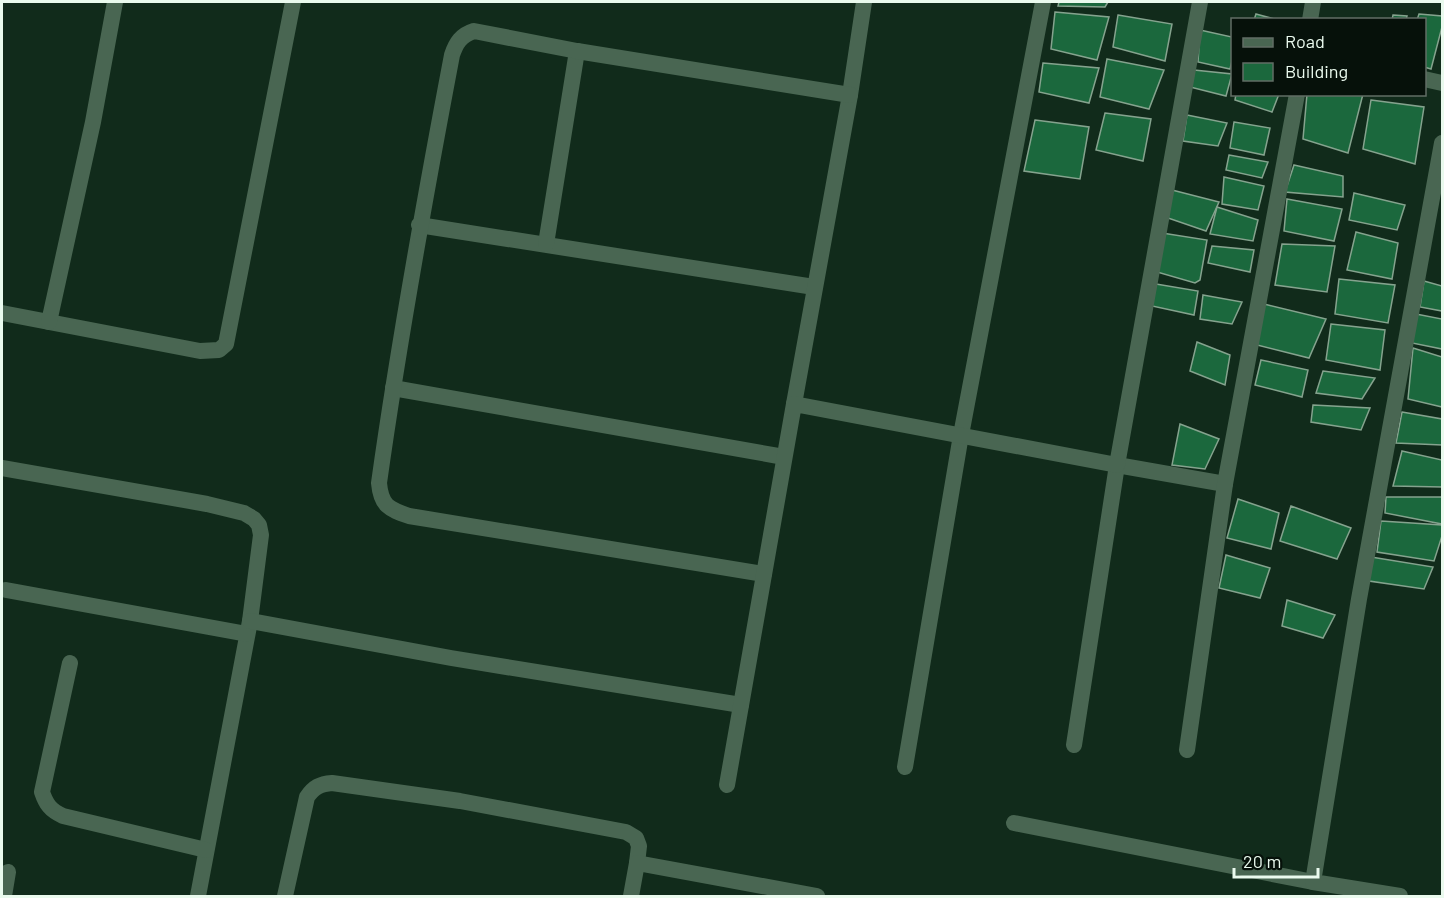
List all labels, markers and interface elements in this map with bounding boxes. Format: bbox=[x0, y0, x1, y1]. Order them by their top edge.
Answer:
legend bbox=[1231, 18, 1426, 96]
text: Road bbox=[1285, 30, 1325, 52]
text: Building bbox=[1285, 60, 1348, 82]
scale bar bbox=[1234, 841, 1318, 879]
text: 20 m bbox=[1243, 850, 1281, 872]

